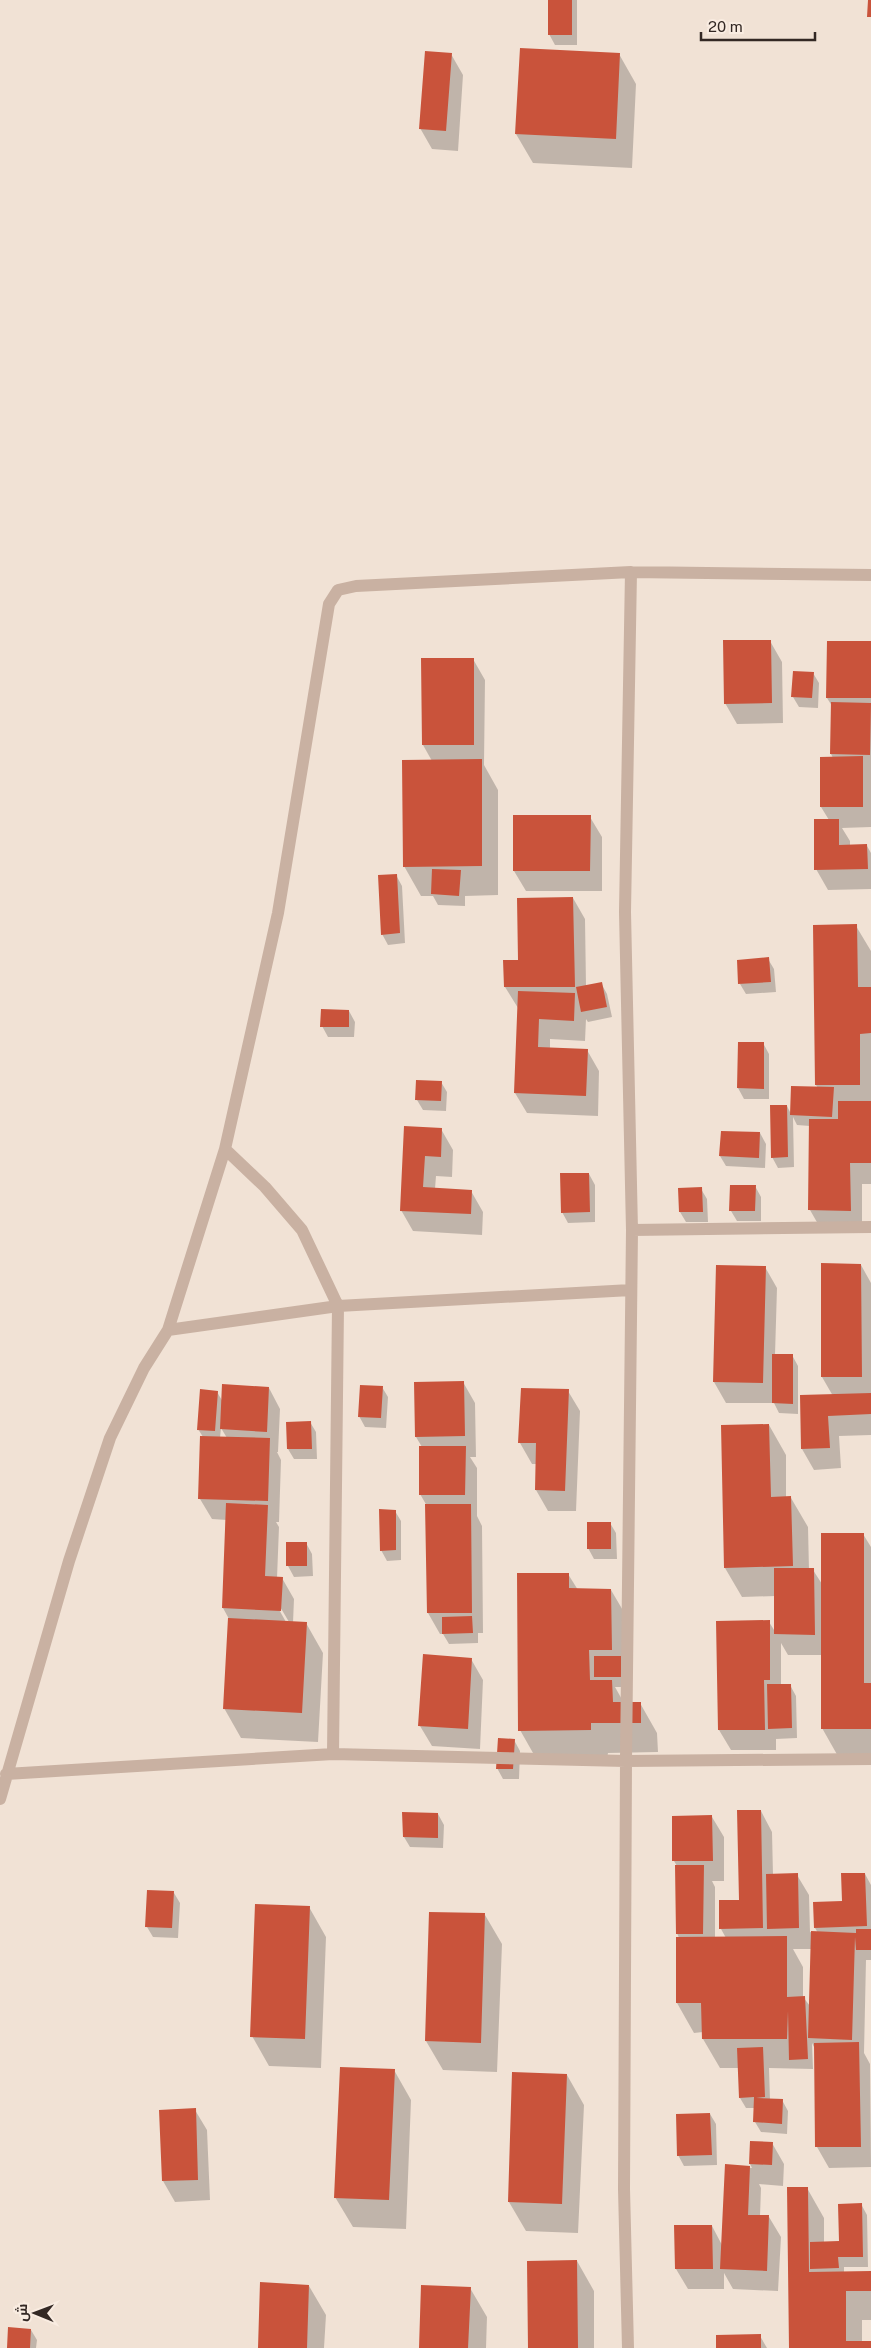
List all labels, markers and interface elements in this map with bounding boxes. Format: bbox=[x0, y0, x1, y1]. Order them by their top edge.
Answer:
scale bar bbox=[701, 10, 815, 42]
text: 20 m bbox=[708, 18, 743, 35]
north arrow bbox=[10, 2288, 60, 2338]
text: ش bbox=[14, 2304, 31, 2322]

